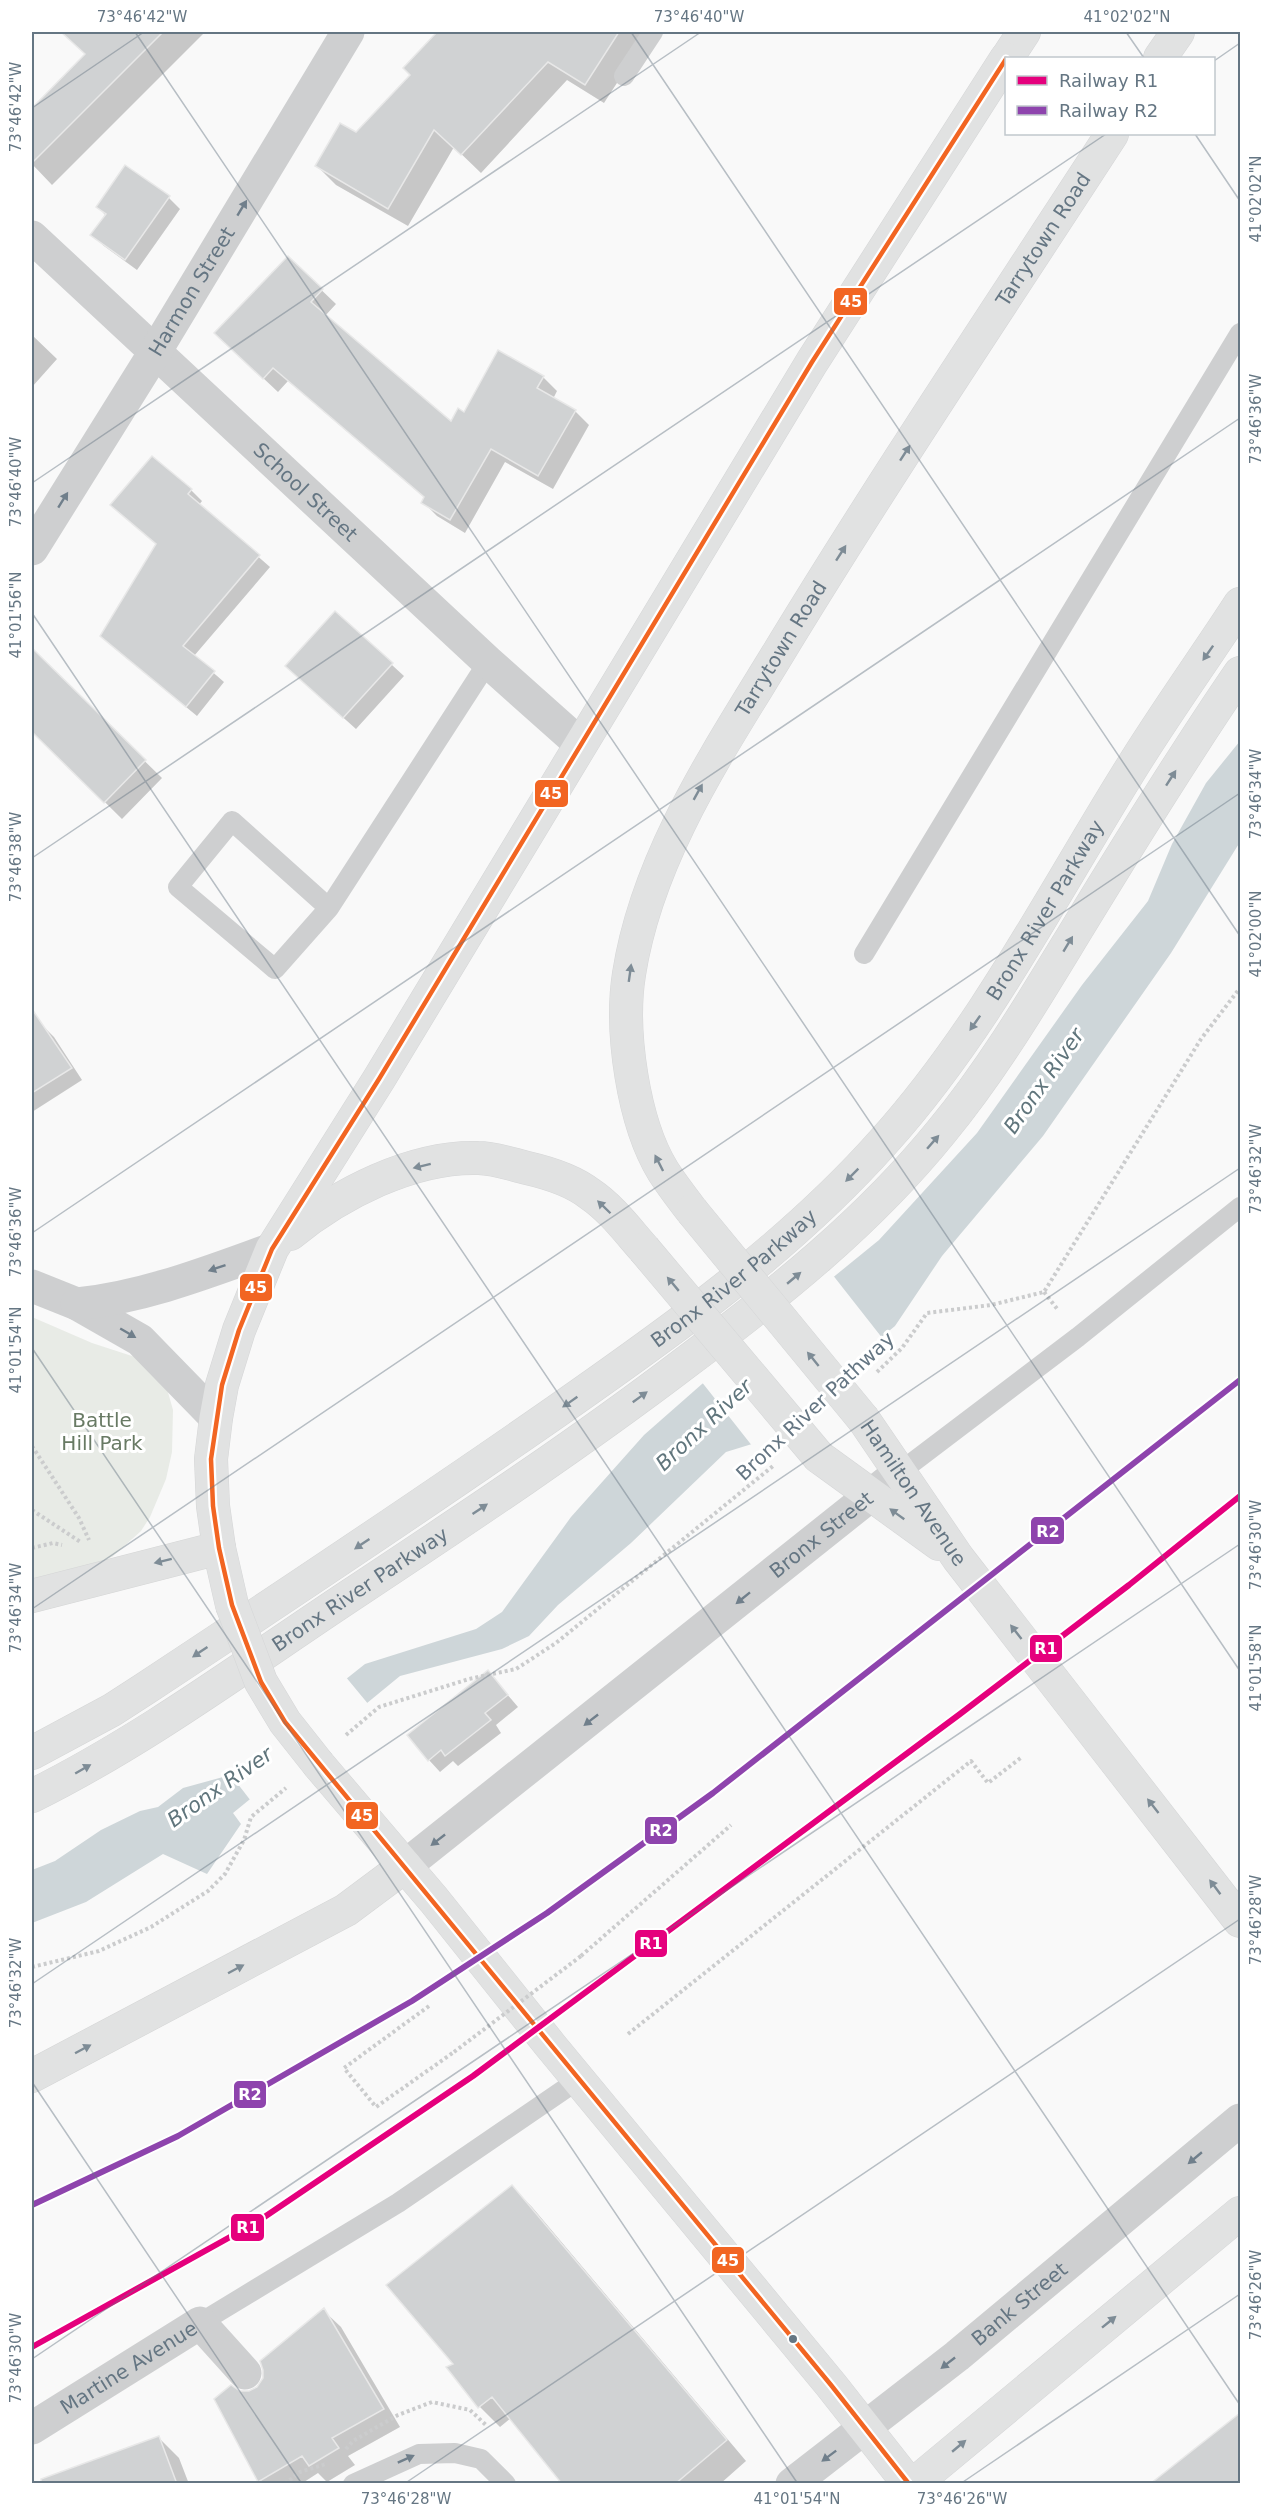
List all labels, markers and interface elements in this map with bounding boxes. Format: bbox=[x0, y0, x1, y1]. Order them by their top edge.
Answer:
text: 73°46'42"W bbox=[97, 8, 187, 26]
text: 73°46'40"W bbox=[654, 8, 744, 26]
text: 41°02'02"N bbox=[1083, 8, 1171, 26]
legend bbox=[1005, 57, 1215, 135]
text: 73°46'42"W bbox=[7, 62, 25, 152]
text: Railway R1 bbox=[1059, 70, 1158, 91]
text: Railway R2 bbox=[1059, 100, 1158, 121]
text: 41°02'02"N bbox=[1247, 155, 1265, 243]
street label: Tarrytown Road bbox=[990, 168, 1096, 312]
one-way arrow bbox=[236, 200, 247, 216]
street label: Harmon Street bbox=[143, 222, 240, 360]
line badge: 45 bbox=[833, 287, 868, 316]
text: 45 bbox=[840, 292, 862, 311]
text: 73°46'36"W bbox=[1247, 374, 1265, 464]
text: 73°46'40"W bbox=[7, 437, 25, 527]
street label: School Street bbox=[249, 438, 363, 546]
one-way arrow bbox=[900, 445, 911, 461]
one-way arrow bbox=[57, 492, 68, 508]
one-way arrow bbox=[835, 545, 847, 561]
text: 41°01'56"N bbox=[7, 571, 25, 659]
street label: Tarrytown Road bbox=[730, 576, 832, 722]
one-way arrow bbox=[1202, 644, 1214, 660]
text: 73°46'34"W bbox=[1247, 749, 1265, 839]
one-way arrow bbox=[1165, 770, 1176, 786]
line badge: 45 bbox=[534, 779, 569, 808]
one-way arrow bbox=[693, 783, 703, 800]
text: 45 bbox=[540, 784, 562, 803]
text: 73°46'38"W bbox=[7, 812, 25, 902]
street label: Bronx River Parkway bbox=[981, 815, 1109, 1005]
text: 41°02'00"N bbox=[1247, 890, 1265, 978]
one-way arrow bbox=[1062, 936, 1073, 952]
one-way arrow bbox=[625, 963, 634, 982]
one-way arrow bbox=[969, 1015, 981, 1031]
water label: Bronx River bbox=[999, 1023, 1090, 1138]
text: 73°46'32"W bbox=[1247, 1124, 1265, 1214]
one-way arrow bbox=[926, 1135, 939, 1150]
one-way arrow bbox=[654, 1154, 664, 1171]
one-way arrow bbox=[413, 1162, 431, 1172]
one-way arrow bbox=[846, 1167, 860, 1181]
text: 73°46'36"W bbox=[7, 1187, 25, 1277]
one-way arrow bbox=[597, 1200, 612, 1214]
street label: Bronx River Parkway bbox=[646, 1204, 822, 1353]
one-way arrow bbox=[208, 1264, 226, 1274]
one-way arrow bbox=[786, 1272, 802, 1285]
line badge: 45 bbox=[239, 1273, 273, 1302]
one-way arrow bbox=[667, 1277, 680, 1292]
text: 45 bbox=[245, 1278, 267, 1297]
text: 41°01'54"N bbox=[7, 1306, 25, 1394]
street label: Bronx River Pathway bbox=[731, 1326, 899, 1485]
one-way arrow bbox=[120, 1328, 137, 1338]
one-way arrow bbox=[807, 1351, 820, 1367]
water label: Bronx River bbox=[651, 1373, 758, 1476]
one-way arrow bbox=[631, 1391, 647, 1403]
one-way arrow bbox=[562, 1396, 578, 1408]
park label: Battle Hill Park bbox=[61, 1408, 143, 1455]
street label: Hamilton Avenue bbox=[855, 1415, 972, 1571]
street label: Bronx Street bbox=[765, 1486, 878, 1583]
text: 73°46'30"W bbox=[1247, 1500, 1265, 1590]
one-way arrow bbox=[471, 1503, 487, 1515]
one-way arrow bbox=[890, 1508, 906, 1520]
line badge: R2 bbox=[1030, 1516, 1065, 1545]
street label: Bronx River Parkway bbox=[267, 1522, 453, 1657]
text: R2 bbox=[1036, 1522, 1060, 1541]
one-way arrow bbox=[355, 1538, 371, 1550]
one-way arrow bbox=[153, 1557, 172, 1567]
text: 73°46'34"W bbox=[7, 1563, 25, 1653]
one-way arrow bbox=[736, 1591, 751, 1603]
one-way arrow bbox=[1010, 1624, 1022, 1639]
text: 41°01'58"N bbox=[1247, 1624, 1265, 1712]
line badge: R1 bbox=[1029, 1634, 1063, 1663]
text: R1 bbox=[1034, 1639, 1058, 1658]
one-way arrow bbox=[192, 1646, 208, 1657]
one-way arrow bbox=[584, 1713, 599, 1725]
water label: Bronx River bbox=[163, 1741, 278, 1832]
one-way arrow bbox=[75, 1764, 92, 1774]
one-way arrow bbox=[1147, 1799, 1159, 1814]
line badge: 45 bbox=[345, 1801, 379, 1830]
text: 45 bbox=[351, 1806, 373, 1825]
line badge: R2 bbox=[644, 1816, 678, 1845]
text: R2 bbox=[649, 1821, 673, 1840]
one-way arrow bbox=[430, 1834, 446, 1847]
text: 73°46'28"W bbox=[1247, 1875, 1265, 1965]
one-way arrow bbox=[1209, 1879, 1221, 1894]
line badge: R1 bbox=[634, 1929, 668, 1958]
text: R1 bbox=[639, 1934, 663, 1953]
text: 73°46'32"W bbox=[7, 1938, 25, 2028]
one-way arrow bbox=[227, 1964, 244, 1974]
one-way arrow bbox=[75, 2044, 92, 2054]
line badge: R2 bbox=[233, 2080, 267, 2109]
text: R2 bbox=[238, 2085, 262, 2104]
one-way arrow bbox=[1188, 2151, 1203, 2163]
line badge: R1 bbox=[230, 2213, 265, 2242]
text: R1 bbox=[236, 2218, 260, 2237]
line badge: 45 bbox=[711, 2246, 745, 2274]
text: 73°46'26"W bbox=[1247, 2250, 1265, 2340]
text: 45 bbox=[717, 2251, 739, 2270]
street label: Bank Street bbox=[967, 2257, 1072, 2351]
text: 73°46'30"W bbox=[7, 2313, 25, 2403]
one-way arrow bbox=[1101, 2315, 1117, 2328]
street label: Martine Avenue bbox=[56, 2316, 202, 2419]
unlabelled marker bbox=[787, 2333, 799, 2345]
one-way arrow bbox=[941, 2356, 956, 2368]
one-way arrow bbox=[951, 2440, 966, 2453]
one-way arrow bbox=[821, 2449, 836, 2461]
one-way arrow bbox=[398, 2455, 415, 2464]
text: 73°46'28"W bbox=[361, 2490, 451, 2508]
text: 41°01'54"N bbox=[753, 2490, 841, 2508]
text: 73°46'26"W bbox=[917, 2490, 1007, 2508]

